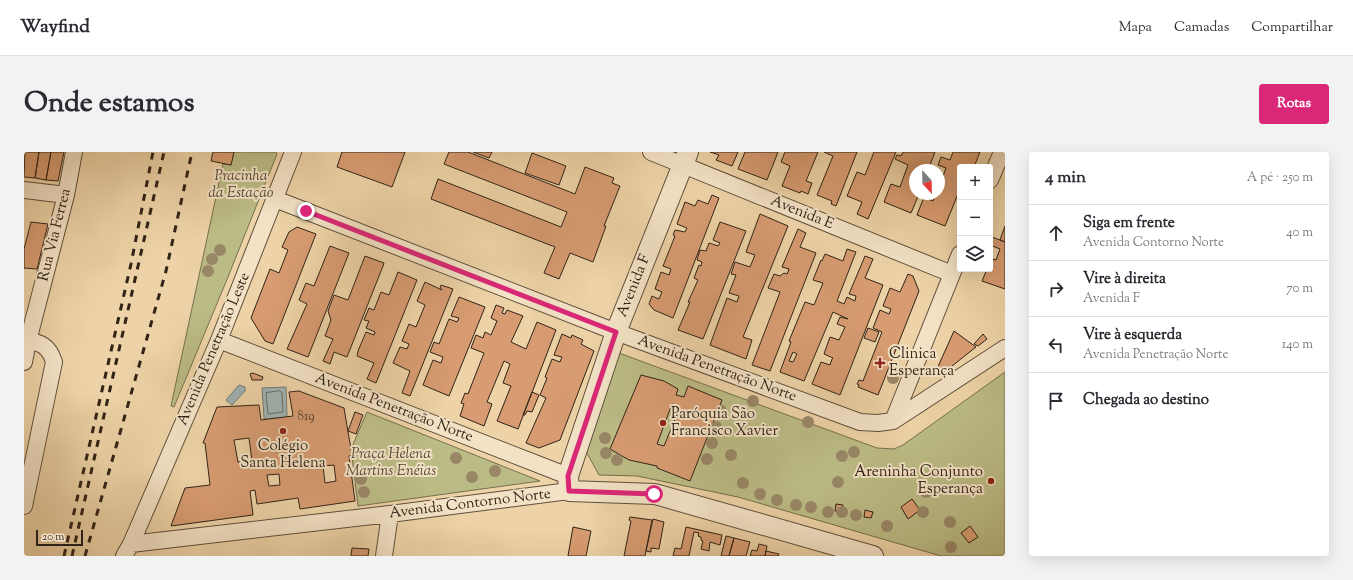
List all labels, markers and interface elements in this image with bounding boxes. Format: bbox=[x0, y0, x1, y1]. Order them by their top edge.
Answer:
text: Wayfind bbox=[20, 14, 90, 41]
text: Mapa bbox=[1119, 18, 1152, 38]
text: Camadas bbox=[1174, 18, 1229, 38]
text: Compartilhar bbox=[1251, 18, 1333, 38]
text: Onde estamos bbox=[24, 84, 194, 124]
button: Rotas bbox=[1259, 84, 1329, 124]
north arrow bbox=[909, 164, 945, 200]
map controls bbox=[957, 164, 993, 272]
button: + bbox=[957, 164, 993, 200]
park label: Pracinha da Estação bbox=[208, 166, 274, 204]
text: 4 min bbox=[1045, 166, 1086, 190]
text: A pé · 250 m bbox=[1247, 169, 1313, 187]
street label: Rua Via Ferrea bbox=[33, 186, 77, 284]
street label: Avenida E bbox=[767, 191, 837, 235]
button: − bbox=[957, 200, 993, 236]
route end bbox=[297, 202, 315, 220]
text: Siga em frente bbox=[1083, 213, 1175, 234]
icon: ahead bbox=[1045, 222, 1067, 244]
text: 40 m bbox=[1286, 224, 1313, 242]
text: Avenida Contorno Norte bbox=[1083, 234, 1224, 252]
button: layers bbox=[957, 236, 993, 272]
street label: Avenida F bbox=[612, 251, 656, 320]
street label: Avenida Penetração Leste bbox=[172, 269, 256, 429]
text: Vire à direita bbox=[1083, 269, 1166, 290]
icon: right bbox=[1045, 278, 1067, 300]
text: 70 m bbox=[1286, 280, 1313, 298]
text: Avenida F bbox=[1083, 290, 1140, 308]
text: Vire à esquerda bbox=[1083, 325, 1182, 346]
street label: Avenida Penetração Norte bbox=[635, 330, 799, 408]
icon: left bbox=[1045, 334, 1067, 356]
text: 140 m bbox=[1282, 336, 1313, 354]
place label: Clinica Esperança bbox=[889, 344, 954, 382]
text: Avenida Penetração Norte bbox=[1083, 346, 1229, 364]
marker: Clinica Esperança bbox=[874, 357, 886, 369]
street label: Avenida Penetração Norte bbox=[312, 368, 476, 448]
icon: arrive bbox=[1045, 390, 1067, 412]
text: Chegada ao destino bbox=[1083, 390, 1209, 411]
place label: Paróquia São Francisco Xavier bbox=[671, 404, 778, 442]
house number: 819 bbox=[297, 408, 315, 426]
marker: Paróquia São Francisco Xavier bbox=[658, 418, 668, 428]
marker: Colégio Santa Helena bbox=[278, 426, 288, 436]
place label: Colégio Santa Helena bbox=[240, 436, 326, 474]
park label: Praça Helena Martins Enéias bbox=[346, 444, 436, 482]
place label: Areninha Conjunto Esperança bbox=[854, 462, 983, 500]
marker: Areninha Conjunto Esperança bbox=[986, 476, 996, 486]
street label: Avenida Contorno Norte bbox=[388, 484, 552, 524]
route start bbox=[645, 485, 663, 503]
scale bar bbox=[36, 528, 83, 547]
text: 20 m bbox=[42, 529, 64, 545]

